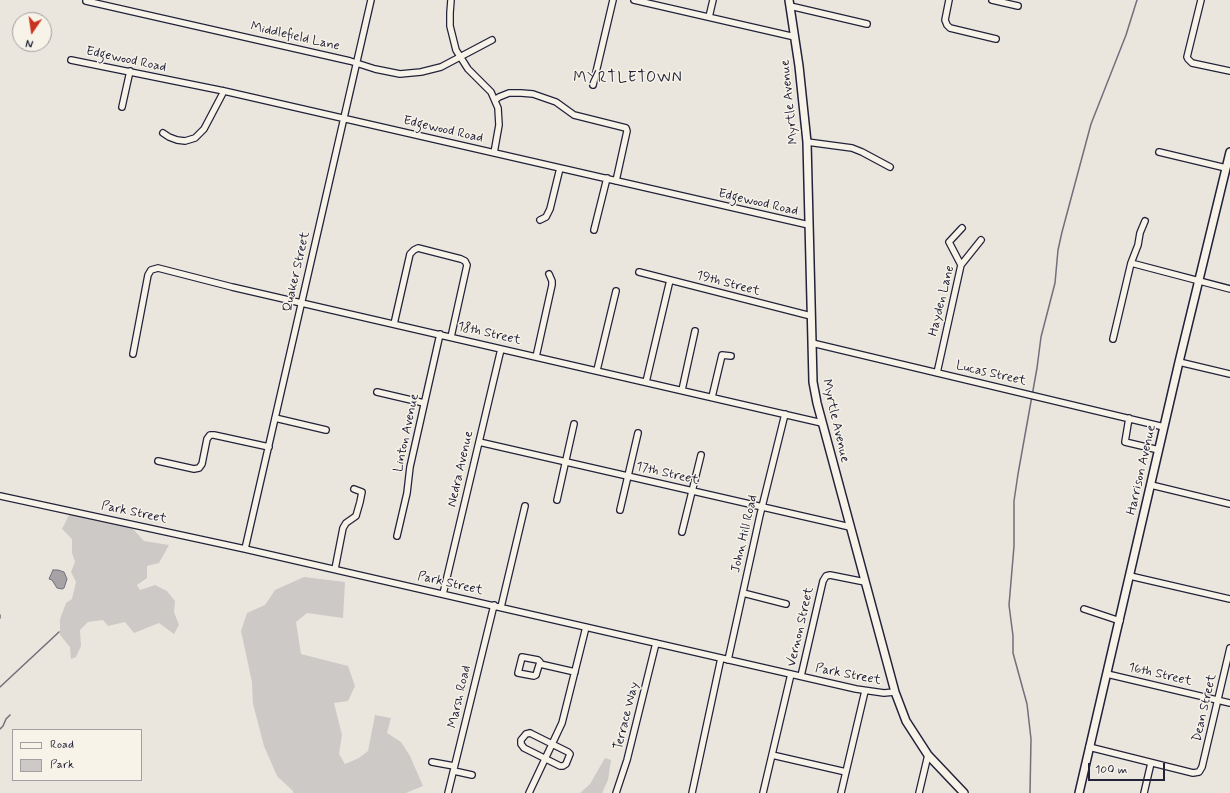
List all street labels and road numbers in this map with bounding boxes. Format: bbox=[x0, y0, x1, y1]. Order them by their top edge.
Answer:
street label: Middlefield Lane bbox=[249, 19, 341, 55]
street label: Edgewood Road bbox=[85, 44, 167, 76]
street label: Myrtle Avenue bbox=[778, 59, 802, 145]
street label: Edgewood Road bbox=[402, 113, 484, 147]
street label: Edgewood Road bbox=[717, 186, 799, 220]
street label: Quaker Street bbox=[280, 230, 314, 314]
street label: Hayden Lane bbox=[926, 264, 958, 338]
street label: 19th Street bbox=[694, 268, 762, 300]
street label: 18th Street bbox=[456, 319, 522, 349]
street label: Lucas Street bbox=[954, 358, 1028, 390]
street label: Myrtle Avenue bbox=[818, 378, 852, 464]
street label: Linton Avenue bbox=[391, 392, 423, 474]
street label: Harrison Avenue bbox=[1124, 423, 1160, 517]
street label: Nedra Avenue bbox=[445, 429, 477, 509]
street label: 17th Street bbox=[634, 459, 700, 489]
street label: John Hill Road bbox=[728, 494, 762, 574]
street label: Park Street bbox=[100, 498, 168, 528]
street label: Park Street bbox=[416, 569, 484, 599]
street label: Vernon Street bbox=[784, 586, 818, 668]
street label: 16th Street bbox=[1127, 660, 1193, 690]
street label: Park Street bbox=[814, 661, 882, 689]
street label: Marsh Road bbox=[445, 664, 475, 730]
street label: Dean Street bbox=[1190, 673, 1220, 743]
street label: Terrace Way bbox=[611, 681, 643, 751]

